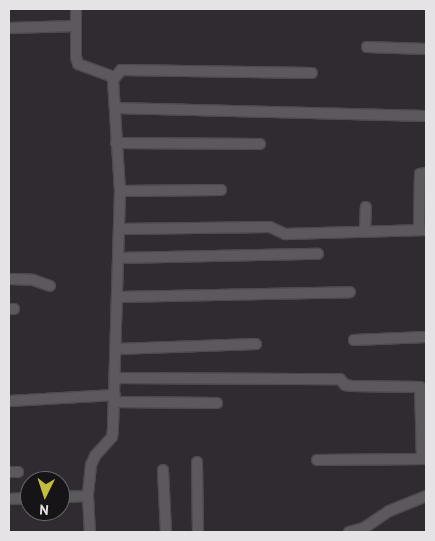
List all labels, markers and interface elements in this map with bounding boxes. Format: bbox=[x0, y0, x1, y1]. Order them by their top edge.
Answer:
north arrow bbox=[20, 471, 70, 521]
text: N bbox=[39, 501, 49, 519]

